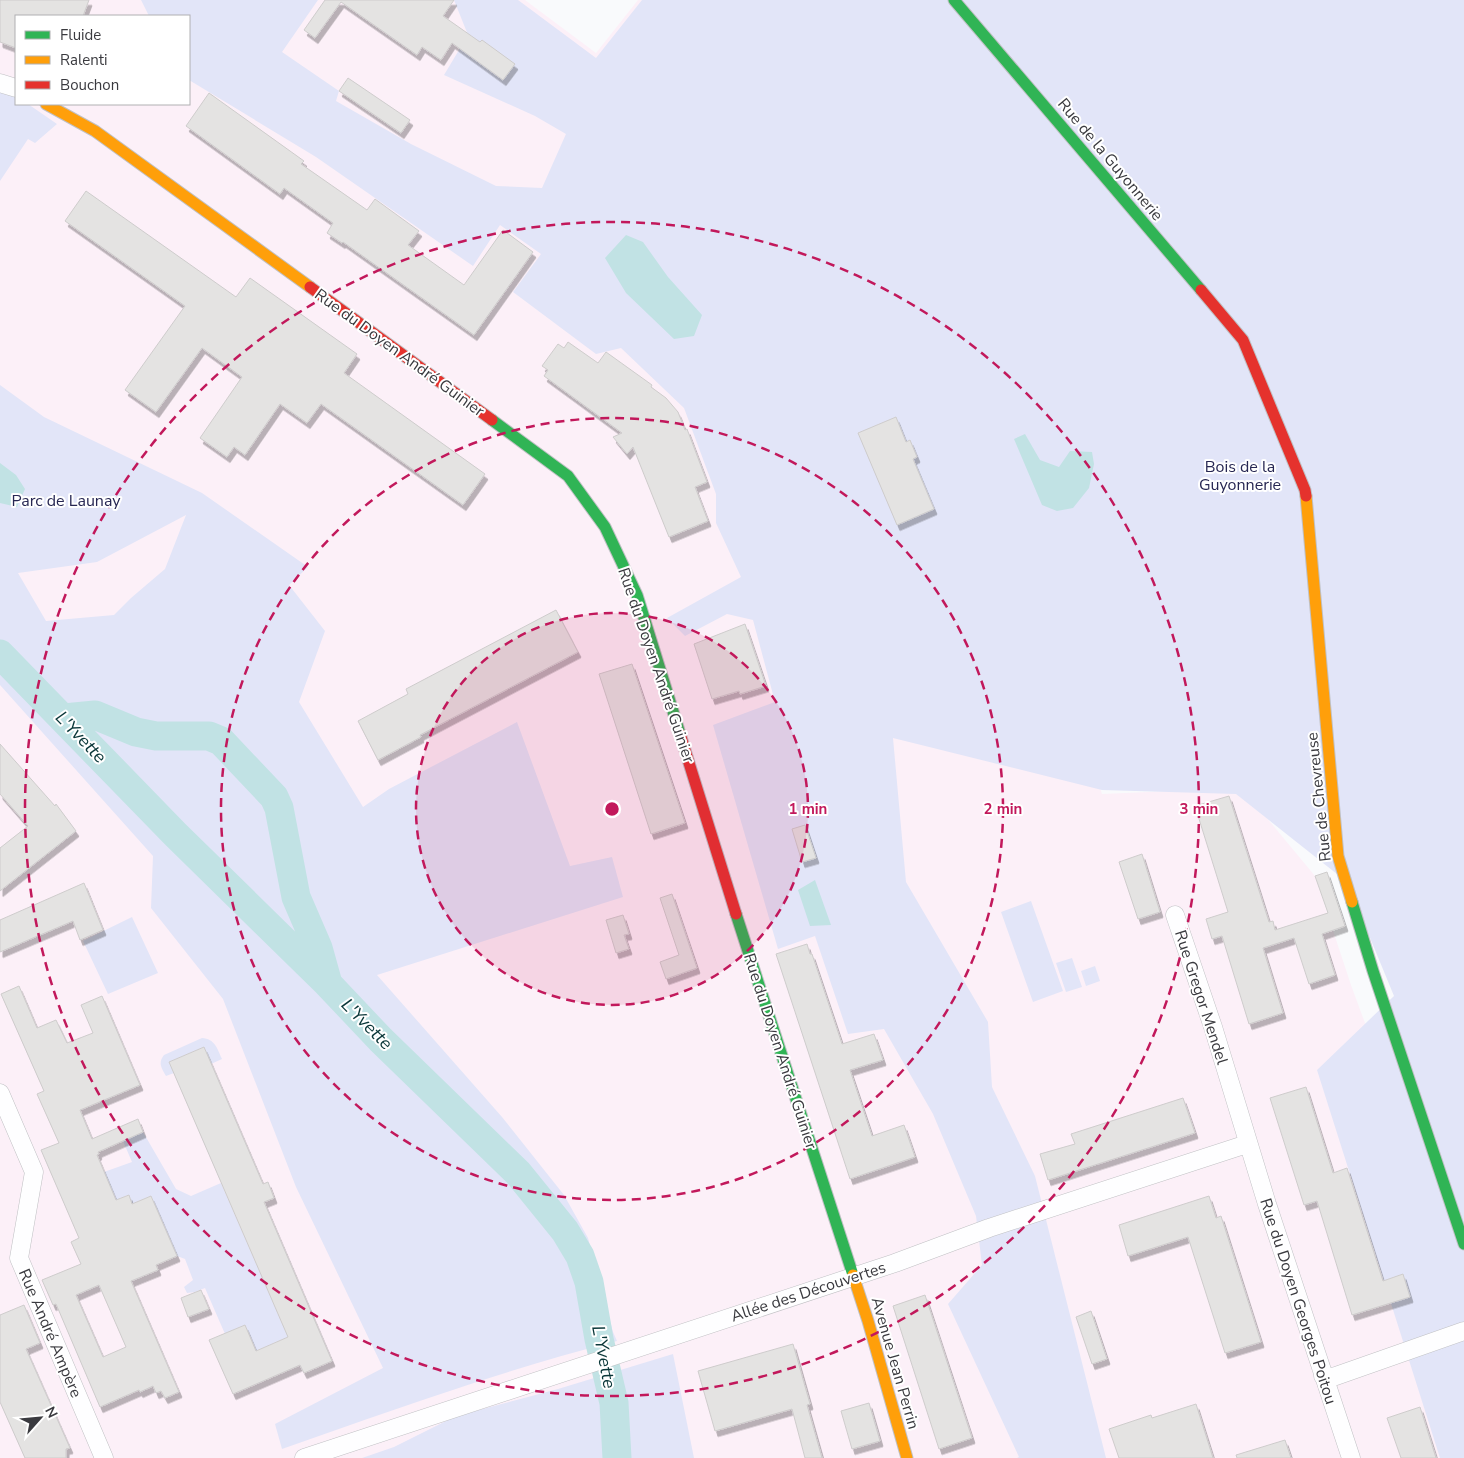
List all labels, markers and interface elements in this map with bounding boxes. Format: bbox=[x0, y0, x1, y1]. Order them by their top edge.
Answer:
legend bbox=[15, 15, 190, 105]
text: Fluide bbox=[60, 25, 101, 45]
text: Ralenti bbox=[60, 50, 108, 70]
text: Bouchon bbox=[60, 75, 119, 95]
street label: Rue de la Guyonnerie bbox=[1052, 94, 1168, 226]
street label: Rue du Doyen André Guinier bbox=[310, 284, 489, 422]
park label: Bois de la Guyonnerie bbox=[1199, 456, 1281, 496]
park label: Parc de Launay bbox=[11, 490, 121, 512]
street label: Rue du Doyen André Guinier bbox=[612, 565, 700, 766]
water label: L'Yvette bbox=[50, 706, 112, 769]
street label: Rue de Chevreuse bbox=[1301, 731, 1337, 863]
text: 1 min bbox=[789, 799, 827, 819]
text: 2 min bbox=[984, 799, 1022, 819]
text: 3 min bbox=[1180, 799, 1218, 819]
centre of rings bbox=[603, 800, 621, 818]
street label: Rue Gregor Mendel bbox=[1169, 927, 1233, 1068]
street label: Rue du Doyen André Guinier bbox=[738, 950, 822, 1152]
water label: L'Yvette bbox=[336, 993, 398, 1055]
street label: Rue du Doyen Georges Poitou bbox=[1254, 1196, 1342, 1407]
street label: Allée des Découvertes bbox=[728, 1256, 889, 1327]
street label: Rue André Ampère bbox=[13, 1266, 87, 1401]
street label: Avenue Jean Perrin bbox=[866, 1295, 924, 1432]
water label: L'Yvette bbox=[586, 1323, 622, 1391]
north arrow bbox=[15, 1393, 65, 1443]
text: N bbox=[40, 1403, 62, 1421]

